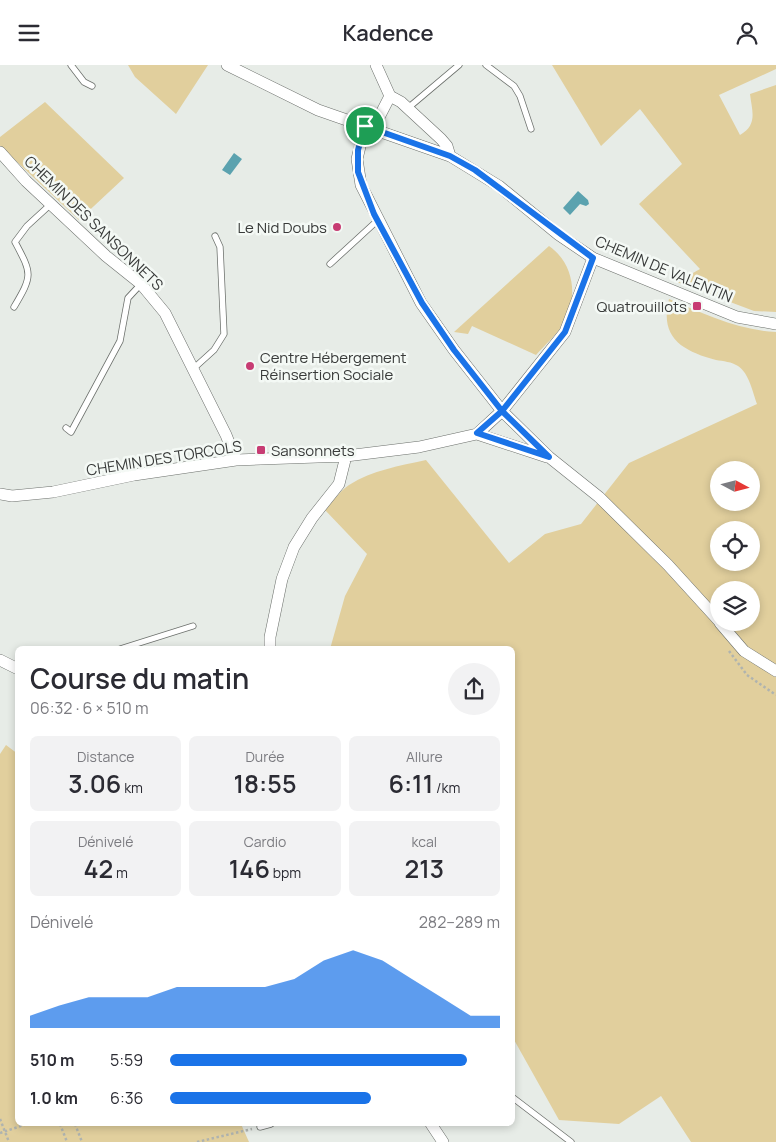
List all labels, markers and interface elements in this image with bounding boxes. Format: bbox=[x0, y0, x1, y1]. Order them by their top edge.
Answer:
text: Kadence bbox=[342, 18, 434, 48]
icon: menu bbox=[15, 19, 43, 47]
icon: person bbox=[733, 19, 761, 47]
pin bbox=[344, 105, 386, 147]
icon: arrive bbox=[351, 112, 379, 140]
street label: CHEMIN DES SANSONNETS bbox=[20, 151, 168, 295]
place label: Le Nid Doubs bbox=[237, 217, 327, 238]
marker: Le Nid Doubs bbox=[331, 221, 343, 233]
street label: CHEMIN DE VALENTIN bbox=[592, 231, 736, 307]
place label: Quatrouillots bbox=[597, 296, 687, 317]
marker: Quatrouillots bbox=[691, 300, 703, 312]
place label: Centre Hébergement Réinsertion Sociale bbox=[260, 347, 407, 385]
marker: Centre Hébergement Réinsertion Sociale bbox=[244, 360, 256, 372]
street label: CHEMIN DES TORCOLS bbox=[85, 435, 243, 481]
place label: Sansonnets bbox=[271, 440, 355, 461]
marker: Sansonnets bbox=[255, 444, 267, 456]
north arrow bbox=[710, 461, 760, 511]
map controls bbox=[710, 461, 760, 631]
button: locate bbox=[710, 521, 760, 571]
button: layers bbox=[710, 581, 760, 631]
text: Course du matin bbox=[30, 659, 249, 697]
button: share bbox=[448, 663, 500, 715]
text: 06:32 · 6 × 510 m bbox=[30, 697, 149, 719]
text: Distance bbox=[77, 747, 134, 766]
text: Durée bbox=[245, 747, 285, 766]
text: Allure bbox=[406, 747, 443, 766]
text: 3.06 bbox=[68, 766, 121, 801]
text: 18:55 bbox=[234, 766, 296, 801]
text: 6:11 bbox=[388, 766, 433, 801]
text: km bbox=[121, 778, 143, 797]
text: /km bbox=[433, 778, 460, 797]
text: Dénivelé bbox=[78, 832, 133, 851]
text: Cardio bbox=[244, 832, 286, 851]
text: kcal bbox=[412, 832, 437, 851]
text: 42 bbox=[83, 851, 113, 886]
text: 146 bbox=[229, 851, 270, 886]
text: 213 bbox=[405, 851, 444, 886]
text: m bbox=[113, 863, 128, 882]
text: bpm bbox=[270, 863, 301, 882]
text: Dénivelé bbox=[30, 911, 93, 933]
text: 282–289 m bbox=[419, 911, 500, 933]
text: 510 m bbox=[30, 1049, 75, 1071]
text: 5:59 bbox=[110, 1049, 143, 1071]
text: 1.0 km bbox=[30, 1087, 78, 1109]
text: 6:36 bbox=[110, 1087, 144, 1109]

